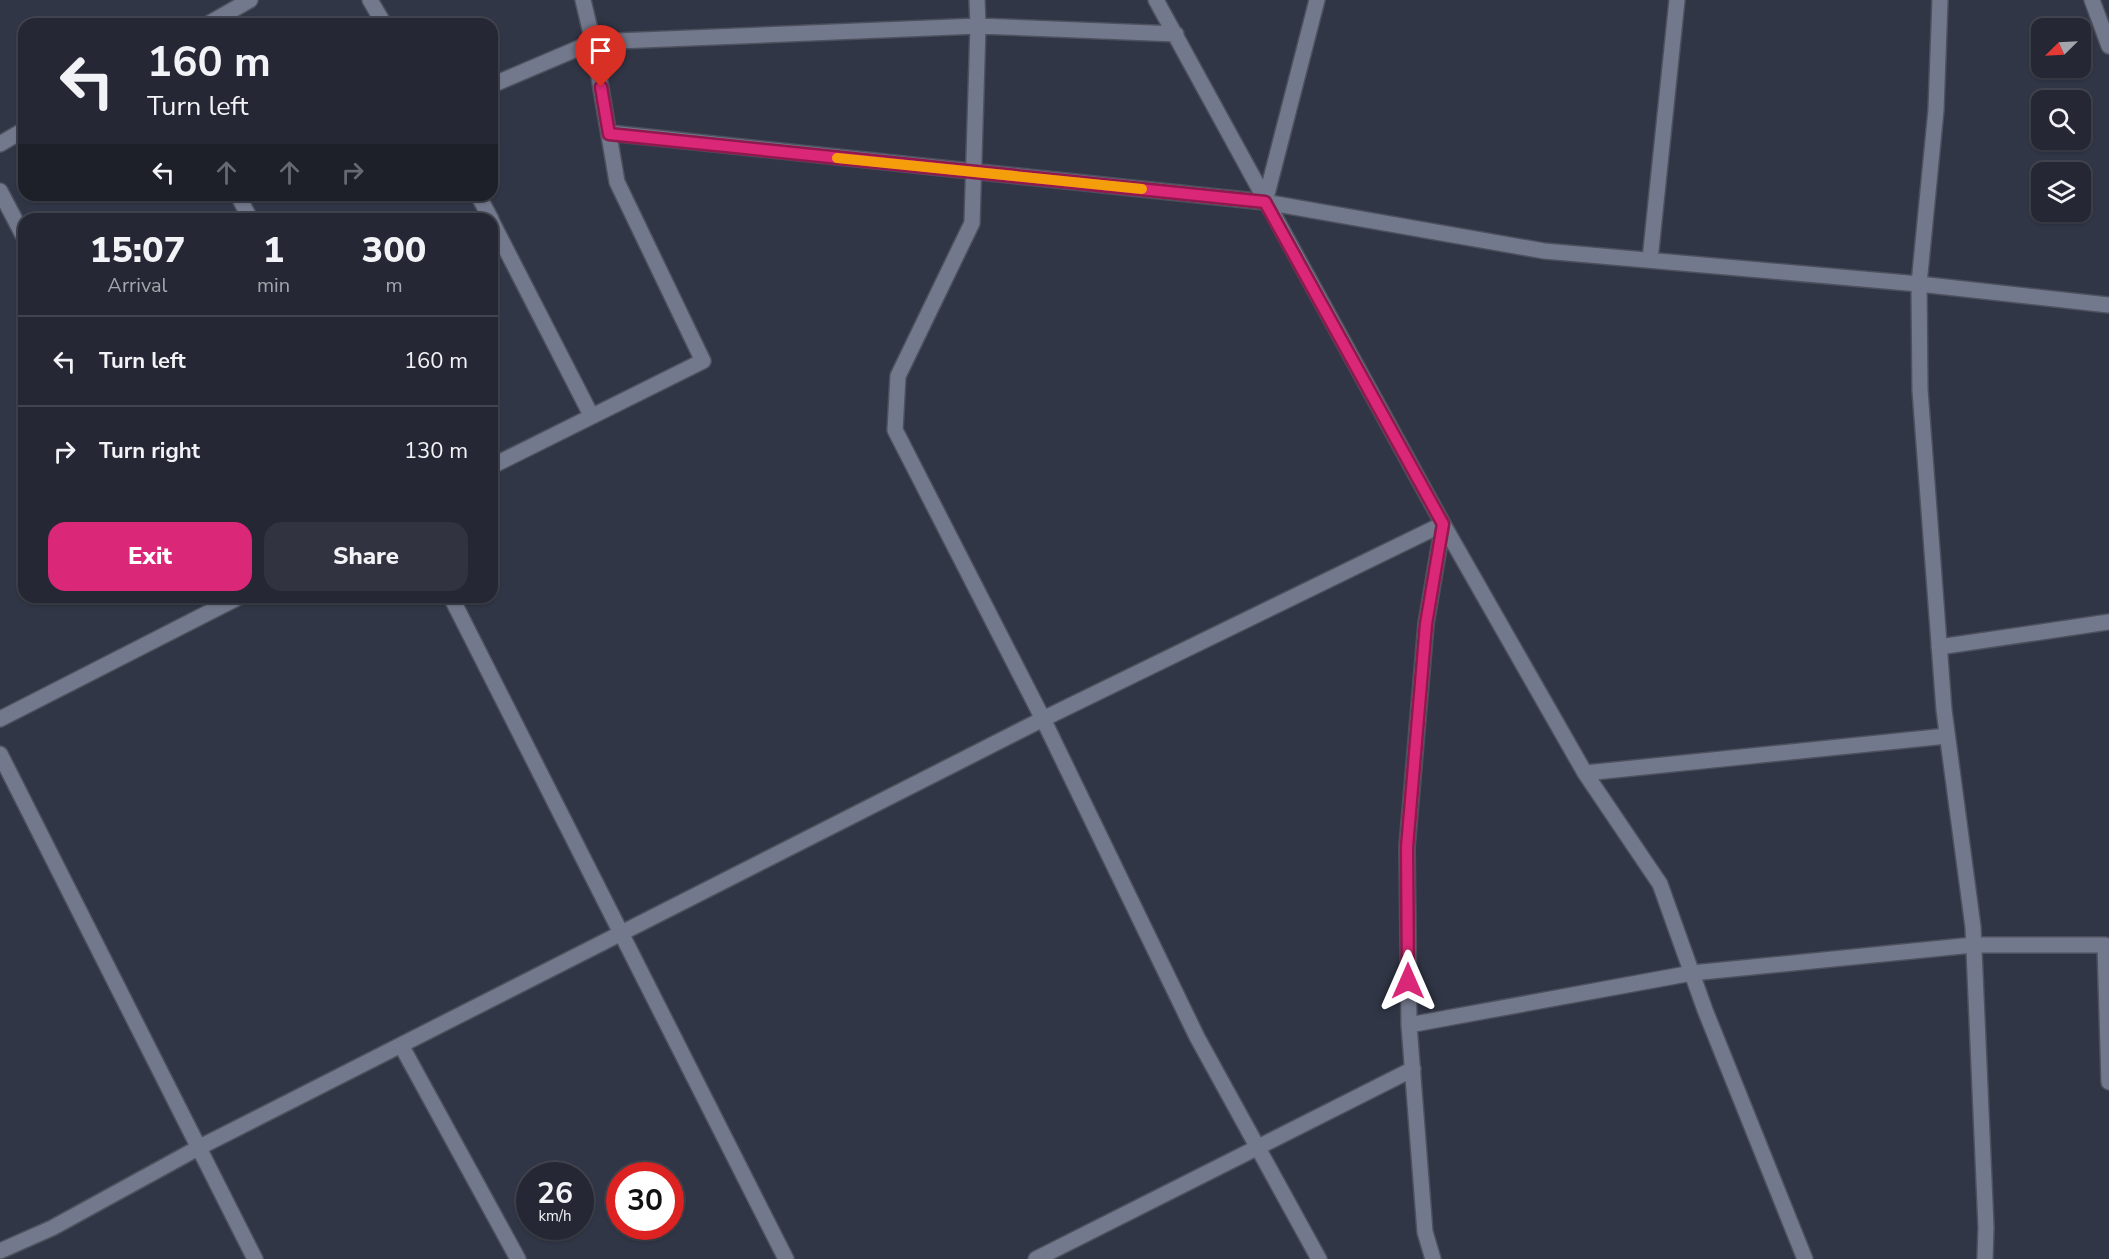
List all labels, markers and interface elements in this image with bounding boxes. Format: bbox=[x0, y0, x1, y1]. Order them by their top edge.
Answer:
north arrow bbox=[2031, 18, 2091, 78]
map controls bbox=[2031, 18, 2091, 222]
pin bbox=[575, 25, 626, 87]
text: 160 m bbox=[147, 34, 271, 91]
icon: arrive bbox=[584, 34, 617, 67]
icon: left bbox=[48, 42, 126, 120]
text: Turn left bbox=[147, 88, 248, 125]
button: search bbox=[2031, 90, 2091, 150]
icon: left bbox=[147, 156, 180, 189]
icon: ahead bbox=[210, 156, 243, 189]
icon: ahead bbox=[273, 156, 306, 189]
icon: right bbox=[336, 156, 369, 189]
button: layers bbox=[2031, 162, 2091, 222]
text: 15:07 bbox=[90, 226, 185, 275]
text: 1 bbox=[263, 226, 284, 275]
text: 300 bbox=[362, 226, 426, 275]
text: Arrival bbox=[107, 272, 168, 299]
text: min bbox=[257, 272, 290, 299]
text: m bbox=[385, 272, 403, 299]
icon: left bbox=[48, 345, 81, 378]
text: Turn left bbox=[99, 346, 186, 376]
text: 160 m bbox=[404, 346, 468, 376]
icon: right bbox=[48, 435, 81, 468]
text: Turn right bbox=[99, 436, 200, 466]
text: 130 m bbox=[404, 436, 468, 466]
button: Exit bbox=[48, 522, 252, 591]
button: Share bbox=[264, 522, 468, 591]
position arrow bbox=[1376, 949, 1440, 1013]
speed limit sign: 30 bbox=[606, 1162, 684, 1240]
text: 26 bbox=[537, 1173, 573, 1214]
text: km/h bbox=[538, 1206, 572, 1226]

